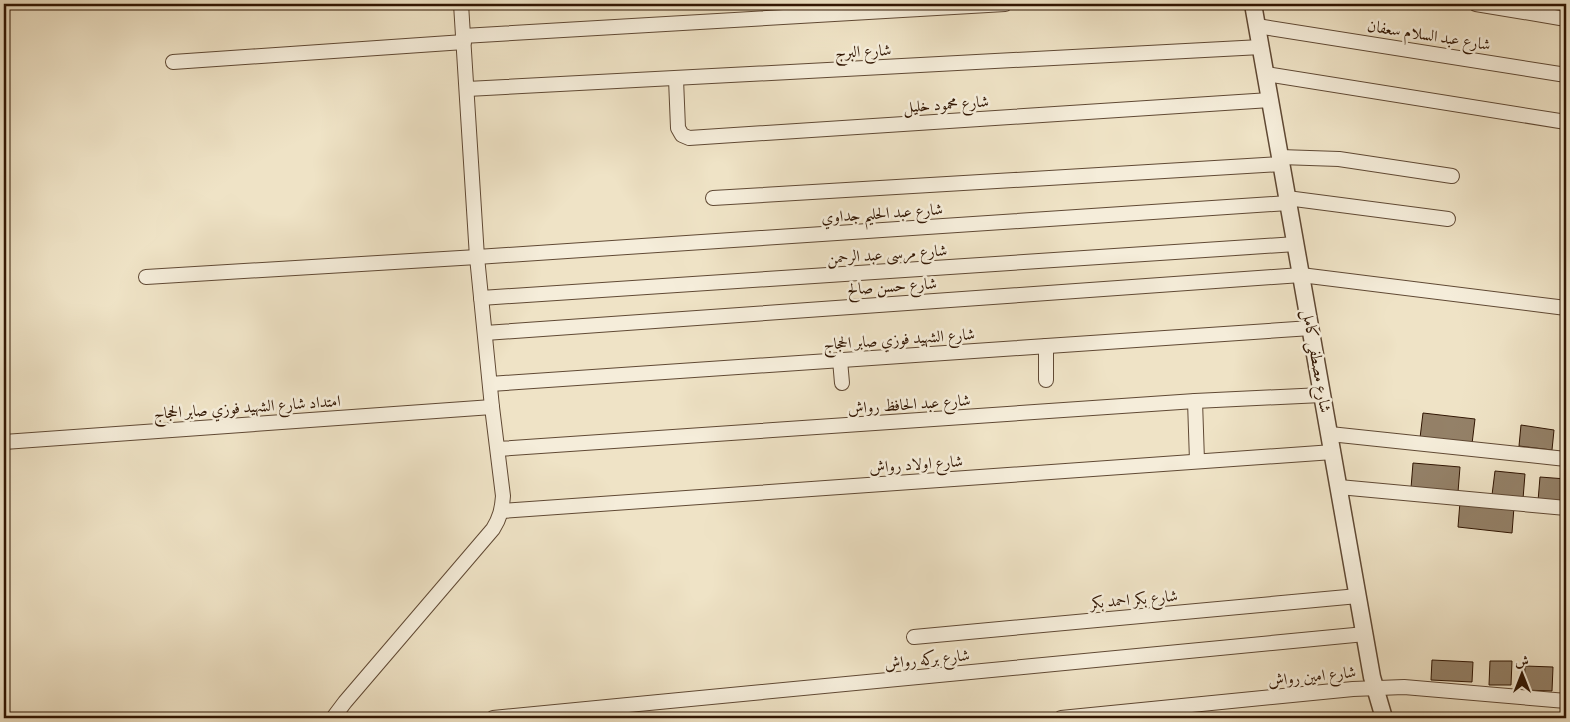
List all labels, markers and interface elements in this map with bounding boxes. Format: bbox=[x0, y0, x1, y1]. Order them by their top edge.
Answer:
street label: شارع عبد السلام سعفان bbox=[1365, 16, 1492, 59]
street label: شارع البرج bbox=[834, 40, 892, 67]
street label: شارع محمود خليل bbox=[902, 92, 990, 120]
street label: شارع عبد الحليم جداوي bbox=[820, 199, 944, 234]
street label: شارع مرسى عبد الرحمن bbox=[826, 240, 948, 272]
street label: شارع حسن صالح bbox=[846, 273, 938, 303]
street label: شارع مصطفى كامل bbox=[1295, 308, 1335, 415]
street label: شارع الشهيد فوزي صابر الحجاج bbox=[822, 324, 976, 359]
street label: شارع عبد الحافظ رواش bbox=[847, 390, 971, 422]
street label: امتداد شارع الشهيد فوزي صابر الحجاج bbox=[153, 391, 342, 428]
street label: شارع اولاد رواش bbox=[868, 451, 964, 481]
street label: شارع بكر احمد بكر bbox=[1087, 586, 1179, 616]
street label: شارع بركه رواش bbox=[883, 645, 971, 677]
north arrow bbox=[1498, 650, 1548, 700]
text: ش bbox=[1515, 653, 1529, 670]
street label: شارع امين رواش bbox=[1267, 662, 1357, 694]

